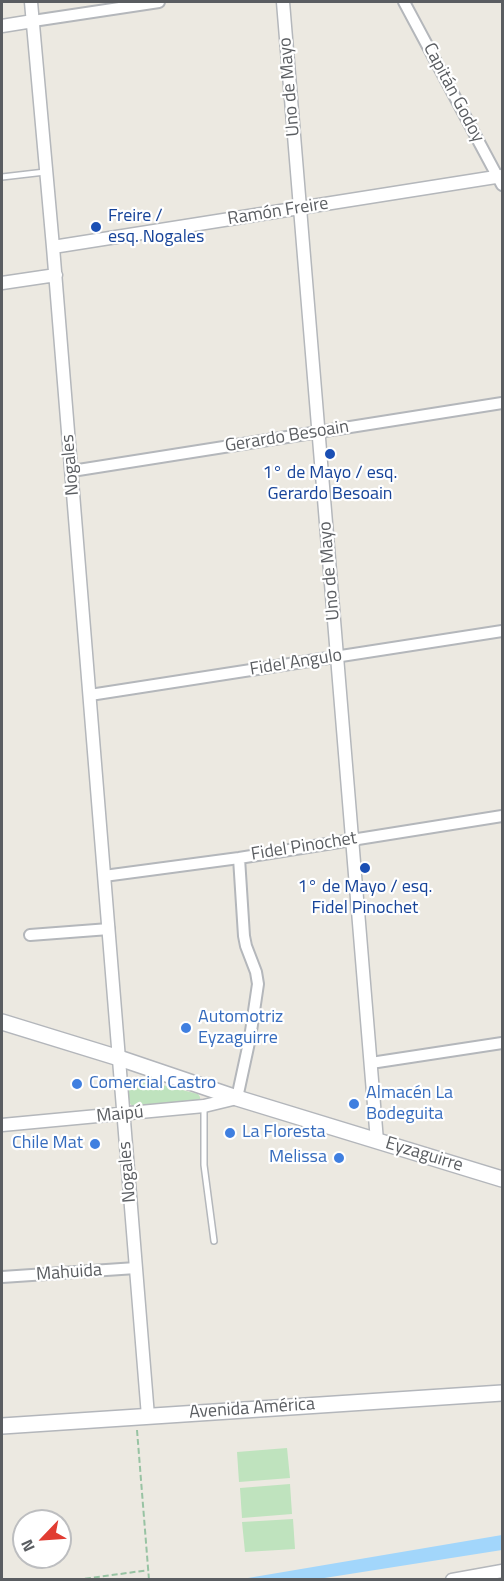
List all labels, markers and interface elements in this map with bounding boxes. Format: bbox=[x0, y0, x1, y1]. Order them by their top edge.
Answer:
street label: Uno de Mayo bbox=[275, 37, 305, 137]
street label: Capitán Godoy bbox=[418, 40, 488, 146]
street label: Ramón Freire bbox=[226, 193, 330, 231]
place label: Freire / esq. Nogales bbox=[108, 206, 204, 248]
marker: Freire / esq. Nogales bbox=[89, 220, 103, 234]
street label: Gerardo Besoain bbox=[224, 417, 350, 457]
street label: Nogales bbox=[58, 433, 84, 497]
marker: 1° de Mayo / esq. Gerardo Besoain bbox=[323, 447, 337, 461]
place label: 1° de Mayo / esq. Gerardo Besoain bbox=[263, 463, 397, 506]
street label: Uno de Mayo bbox=[315, 521, 345, 621]
street label: Fidel Angulo bbox=[248, 645, 344, 681]
street label: Fidel Pinochet bbox=[250, 828, 358, 866]
marker: 1° de Mayo / esq. Fidel Pinochet bbox=[358, 861, 372, 875]
place label: 1° de Mayo / esq. Fidel Pinochet bbox=[298, 877, 432, 920]
place label: Automotriz Eyzaguirre bbox=[198, 1007, 283, 1050]
marker: Automotriz Eyzaguirre bbox=[179, 1021, 193, 1035]
place label: Comercial Castro bbox=[89, 1073, 216, 1095]
marker: Comercial Castro bbox=[70, 1077, 84, 1091]
place label: Almacén La Bodeguita bbox=[366, 1083, 453, 1126]
marker: Almacén La Bodeguita bbox=[347, 1097, 361, 1111]
street label: Maipú bbox=[95, 1102, 145, 1128]
place label: La Floresta bbox=[242, 1122, 326, 1144]
marker: La Floresta bbox=[223, 1126, 237, 1140]
place label: Chile Mat bbox=[12, 1133, 83, 1155]
street label: Eyzaguirre bbox=[383, 1133, 465, 1177]
marker: Chile Mat bbox=[88, 1137, 102, 1151]
street label: Nogales bbox=[115, 1140, 141, 1204]
place label: Melissa bbox=[269, 1147, 327, 1169]
marker: Melissa bbox=[332, 1151, 346, 1165]
street label: Mahuida bbox=[35, 1260, 103, 1286]
street label: Avenida América bbox=[188, 1394, 316, 1424]
north arrow bbox=[12, 1509, 72, 1569]
text: N bbox=[14, 1536, 41, 1556]

